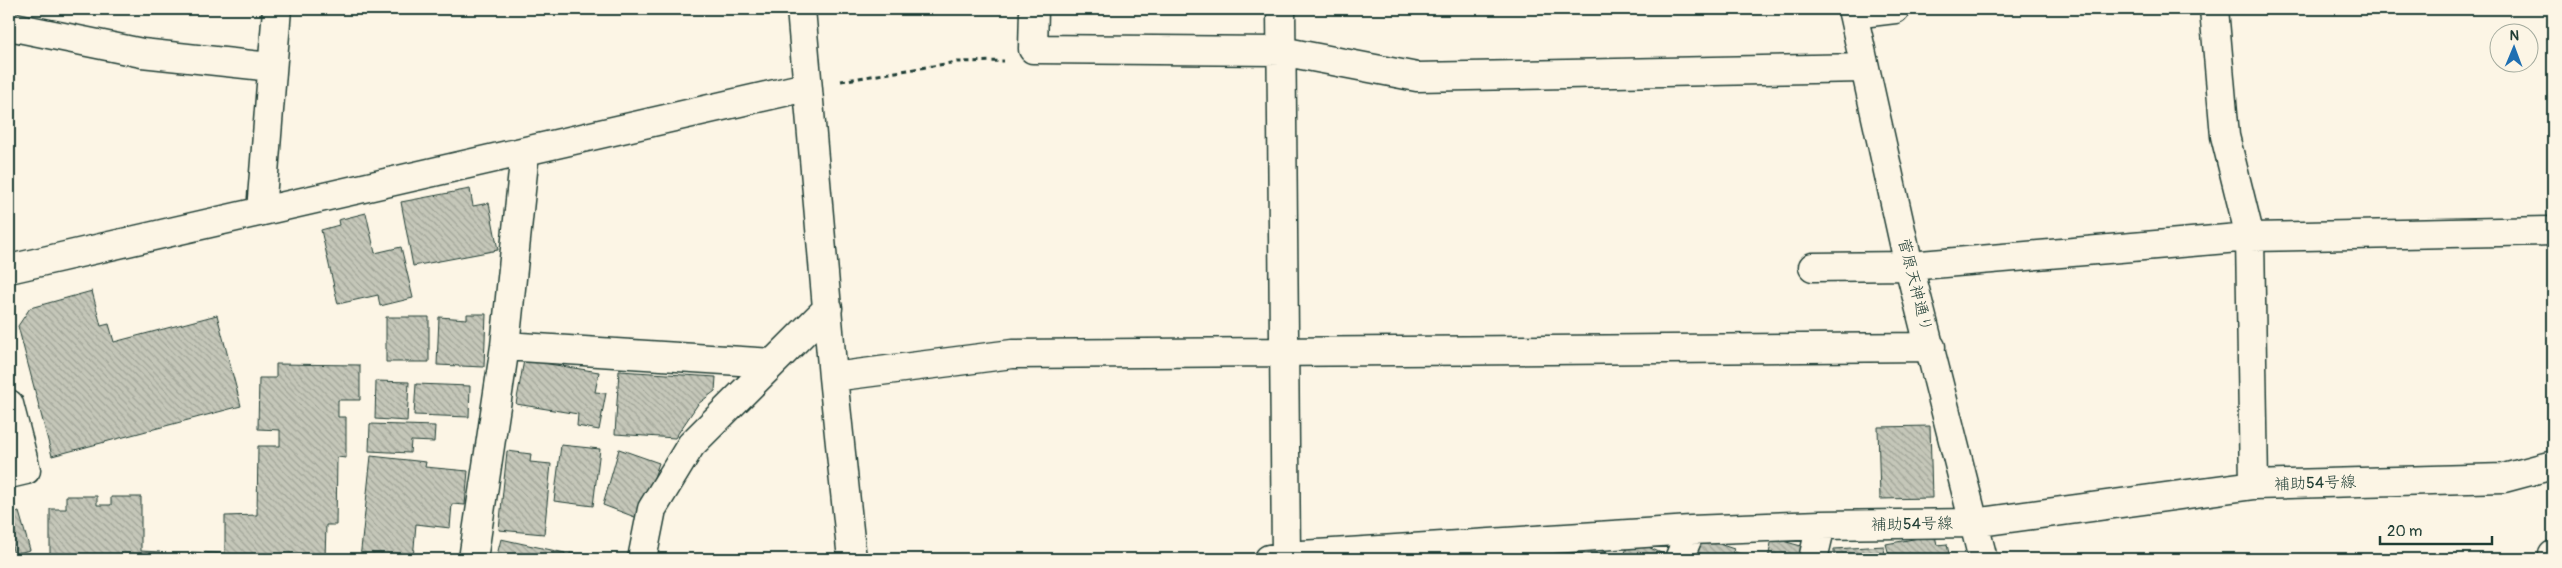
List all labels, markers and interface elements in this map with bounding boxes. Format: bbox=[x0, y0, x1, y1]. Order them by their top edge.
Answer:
north arrow bbox=[2490, 22, 2540, 72]
text: N bbox=[2509, 27, 2519, 44]
street label: 菅原天神通り bbox=[1894, 236, 1936, 334]
street label: 補助54号線 bbox=[2274, 472, 2356, 494]
street label: 補助54号線 bbox=[1871, 513, 1953, 535]
scale bar bbox=[2380, 513, 2492, 545]
text: 20 m bbox=[2387, 522, 2422, 541]

